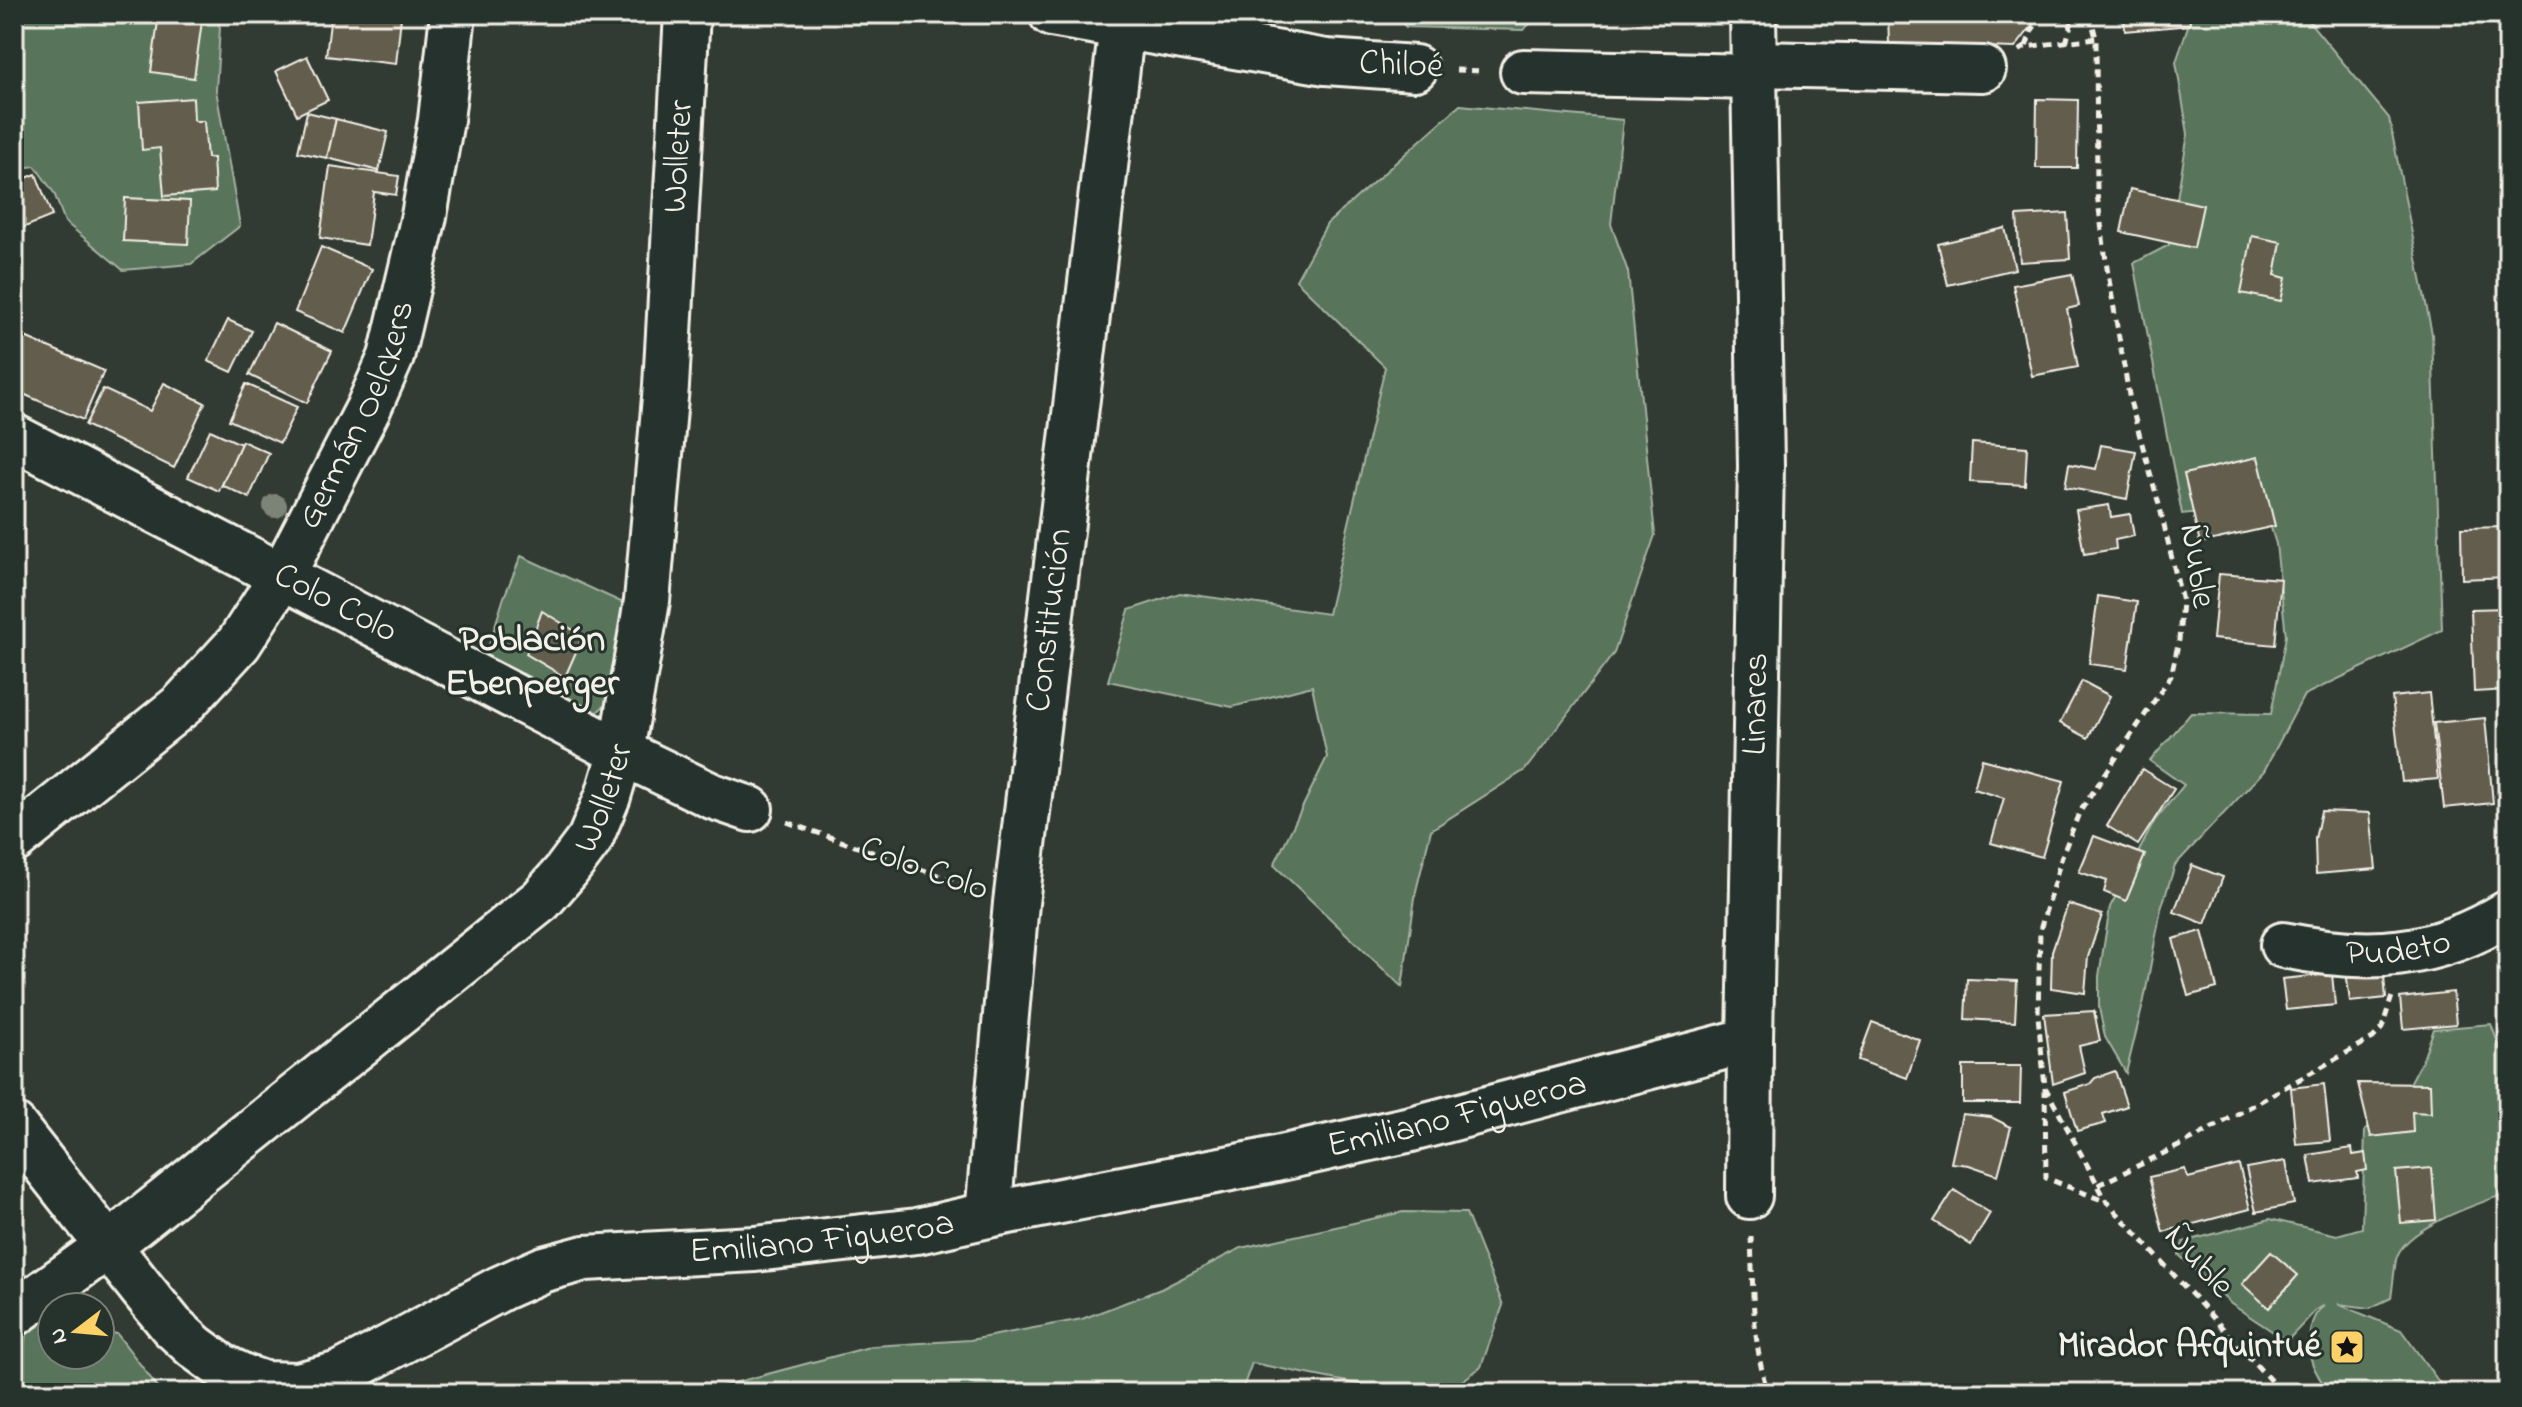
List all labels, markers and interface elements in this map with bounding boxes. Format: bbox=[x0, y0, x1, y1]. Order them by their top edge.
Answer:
street label: Chiloé bbox=[1358, 37, 1445, 95]
street label: Wolleter bbox=[649, 98, 709, 215]
street label: Germán Oelckers bbox=[284, 295, 430, 539]
street label: Ñuble bbox=[2163, 520, 2229, 613]
street label: Constitución bbox=[1013, 525, 1088, 715]
street label: Colo Colo bbox=[264, 549, 407, 658]
district label: Población Ebenperger bbox=[445, 613, 620, 713]
street label: Linares bbox=[1729, 652, 1784, 756]
street label: Wolleter bbox=[560, 739, 649, 861]
street label: Colo Colo bbox=[852, 823, 996, 917]
street label: Pudeto bbox=[2344, 916, 2458, 981]
street label: Emiliano Figueroa bbox=[1322, 1057, 1593, 1173]
street label: Emiliano Figueroa bbox=[688, 1197, 959, 1279]
street label: Ñuble bbox=[2150, 1213, 2247, 1312]
north arrow bbox=[36, 1291, 116, 1371]
place label: Mirador Afquintué bbox=[2058, 1321, 2322, 1374]
text: N bbox=[42, 1324, 77, 1347]
place icon: Mirador Afquintué bbox=[2328, 1328, 2366, 1366]

